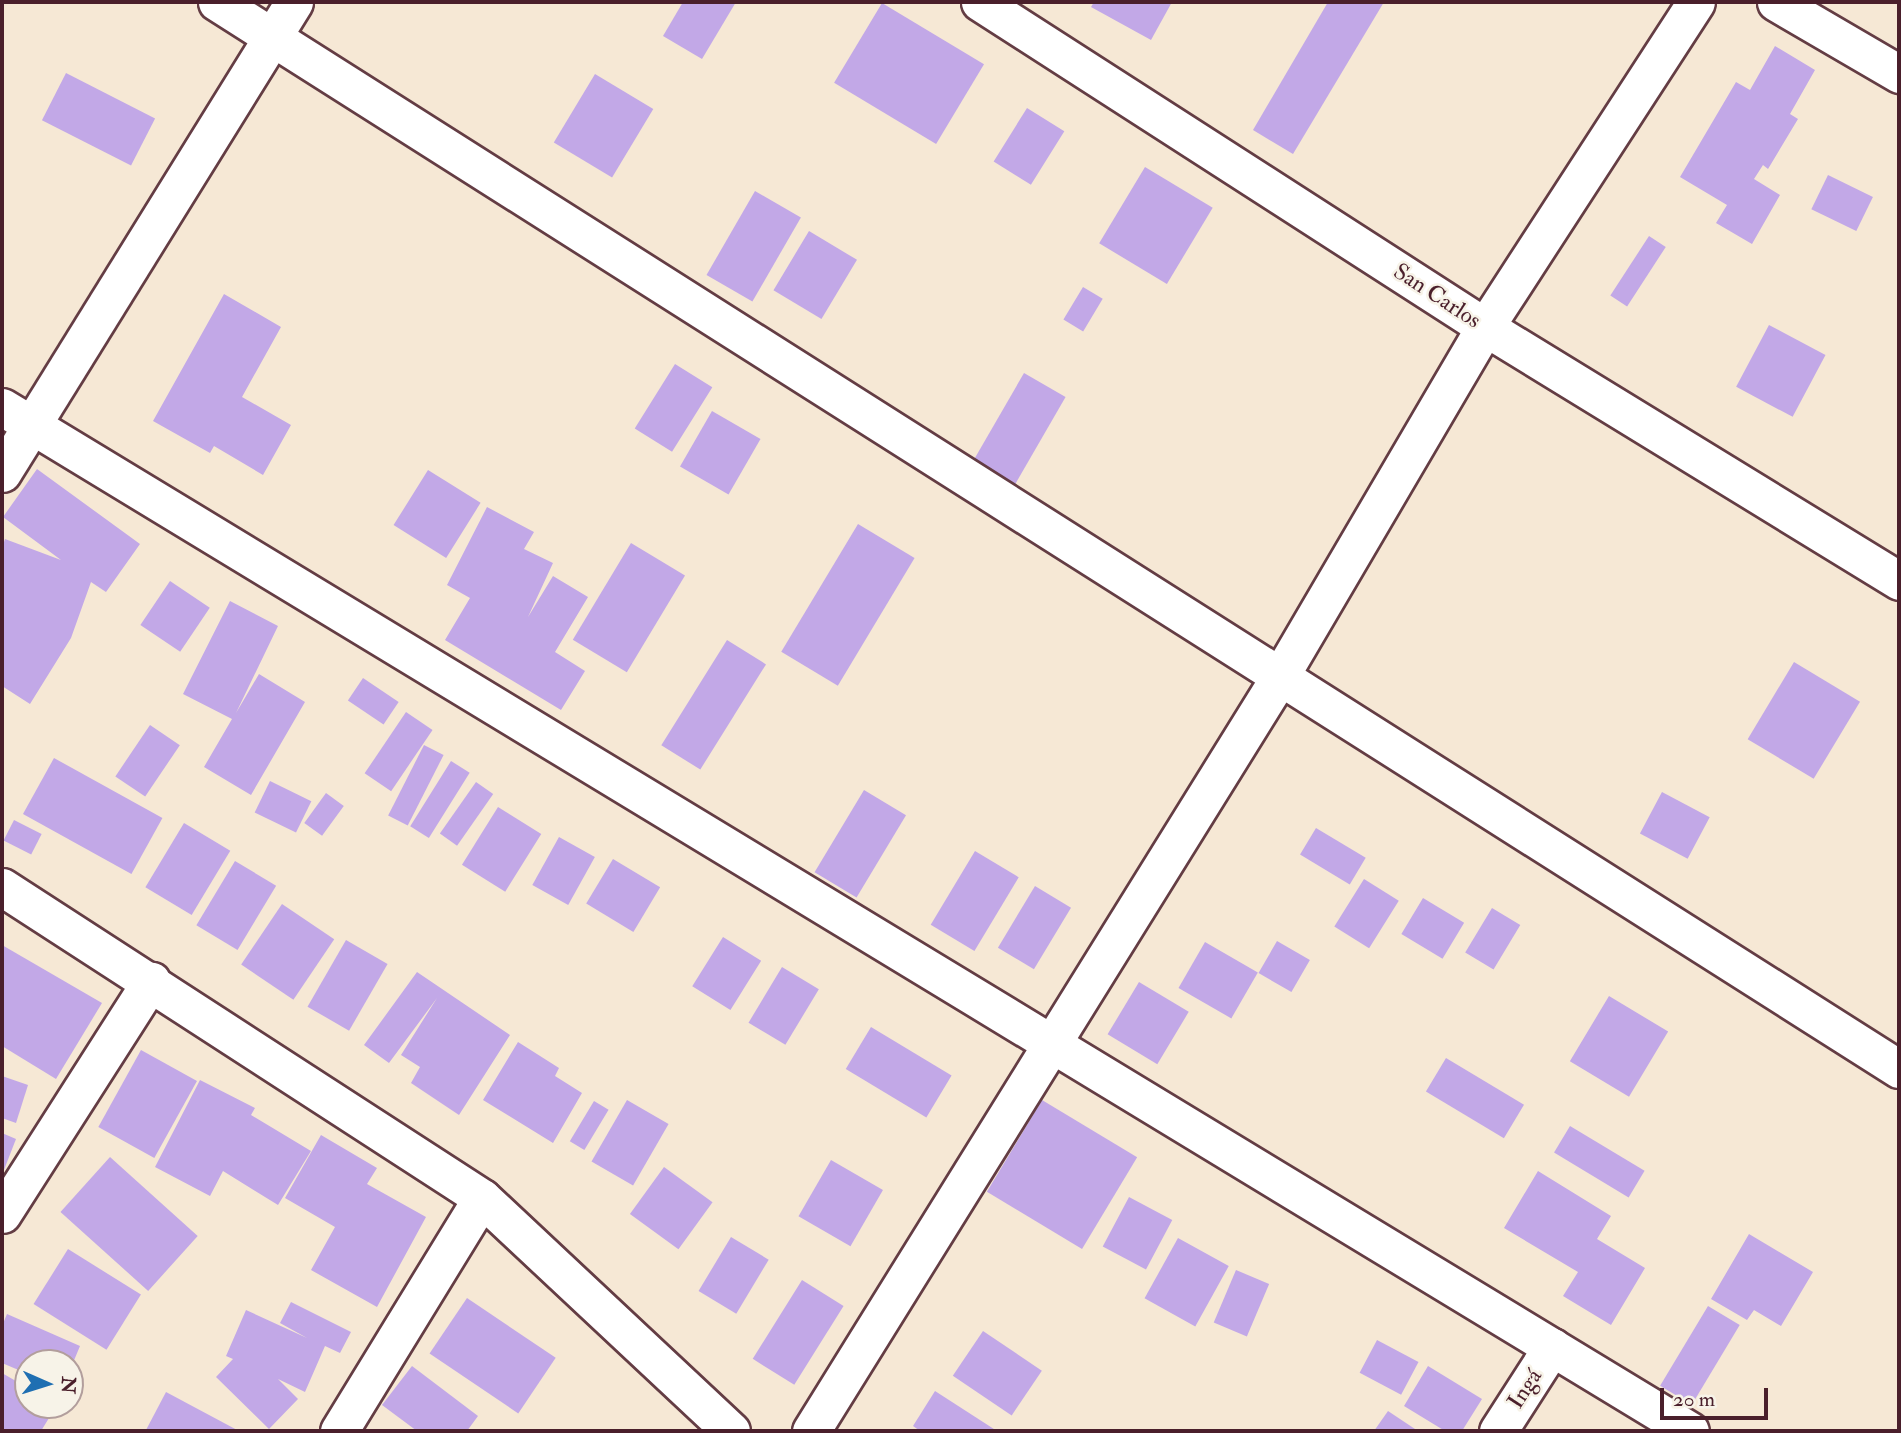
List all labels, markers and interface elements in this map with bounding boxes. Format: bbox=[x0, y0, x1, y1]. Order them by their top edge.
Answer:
street label: San Carlos bbox=[1388, 258, 1486, 334]
north arrow bbox=[14, 1349, 84, 1419]
street label: Ingá bbox=[1502, 1364, 1548, 1414]
scale bar bbox=[1663, 1374, 1772, 1418]
text: N bbox=[56, 1376, 80, 1394]
text: 20 m bbox=[1673, 1386, 1715, 1413]

